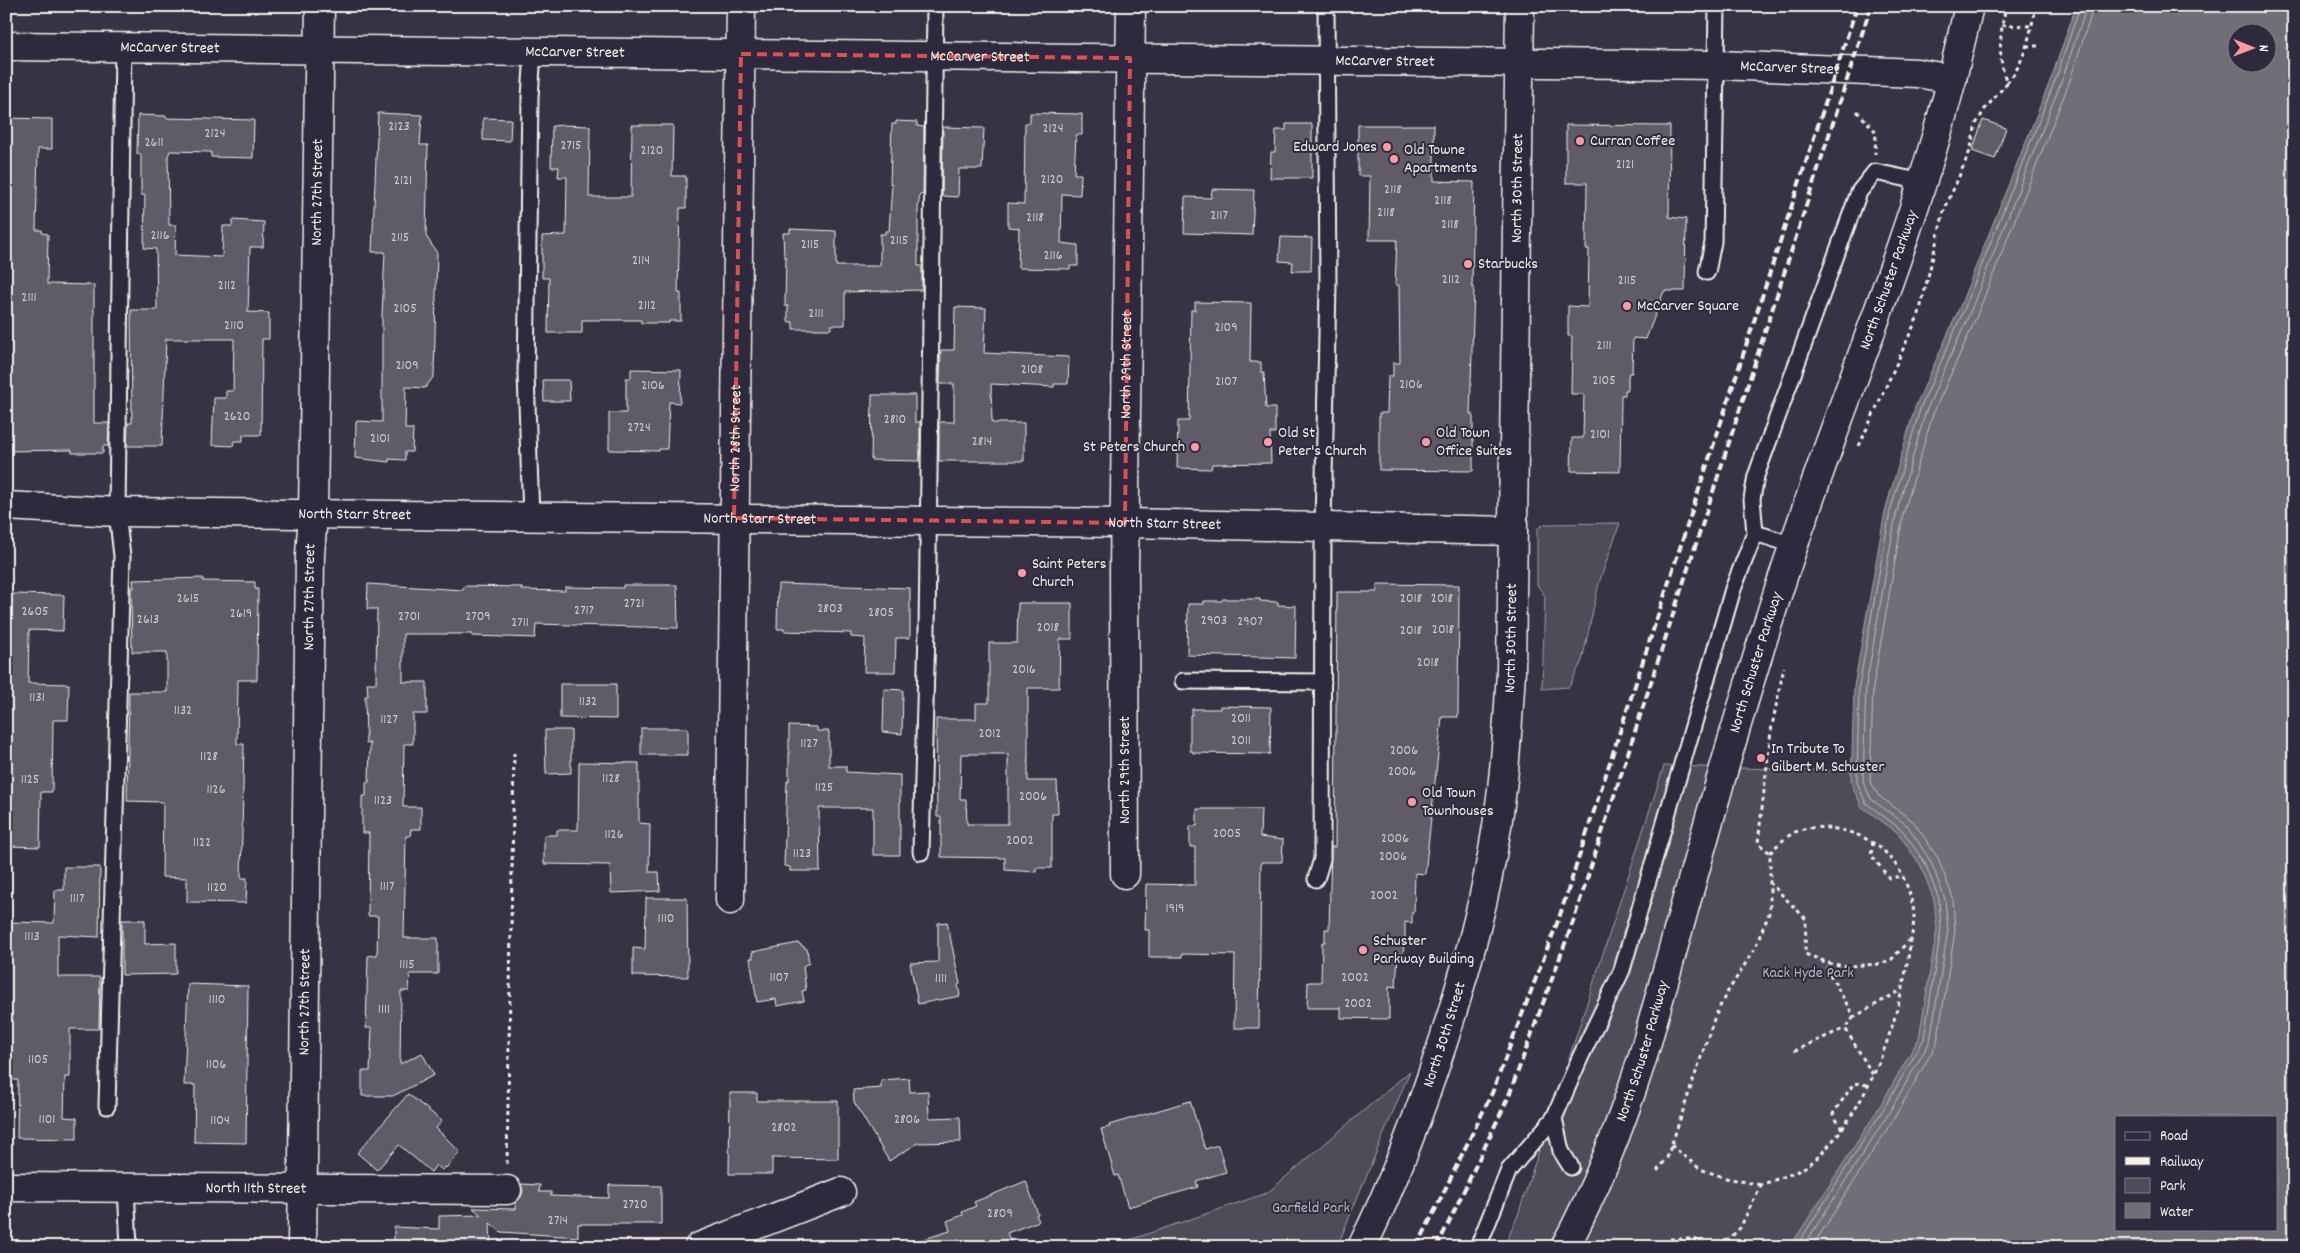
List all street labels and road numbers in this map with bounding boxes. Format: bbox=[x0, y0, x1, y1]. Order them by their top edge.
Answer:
street label: McCarver Street bbox=[120, 36, 220, 60]
street label: McCarver Street bbox=[525, 40, 625, 64]
street label: McCarver Street bbox=[930, 45, 1030, 69]
street label: McCarver Street bbox=[1335, 49, 1435, 73]
street label: McCarver Street bbox=[1740, 54, 1840, 81]
street label: North 30th Street bbox=[1505, 133, 1530, 243]
street label: North 27th Street bbox=[305, 139, 330, 246]
street label: North Schuster Parkway bbox=[1854, 207, 1924, 353]
street label: North 29th Street bbox=[1114, 311, 1139, 419]
street label: North 28th Street bbox=[724, 384, 748, 492]
street label: North Starr Street bbox=[298, 502, 411, 527]
street label: North Starr Street bbox=[703, 507, 816, 531]
street label: North Starr Street bbox=[1108, 511, 1221, 536]
street label: North 27th Street bbox=[297, 543, 322, 651]
street label: North 30th Street bbox=[1498, 583, 1524, 694]
street label: North Schuster Parkway bbox=[1723, 589, 1789, 736]
street label: North 29th Street bbox=[1114, 716, 1137, 824]
street label: North 27th Street bbox=[293, 948, 317, 1056]
street label: North Schuster Parkway bbox=[1610, 978, 1675, 1125]
street label: North 30th Street bbox=[1417, 979, 1472, 1091]
street label: North 11th Street bbox=[206, 1177, 307, 1200]

